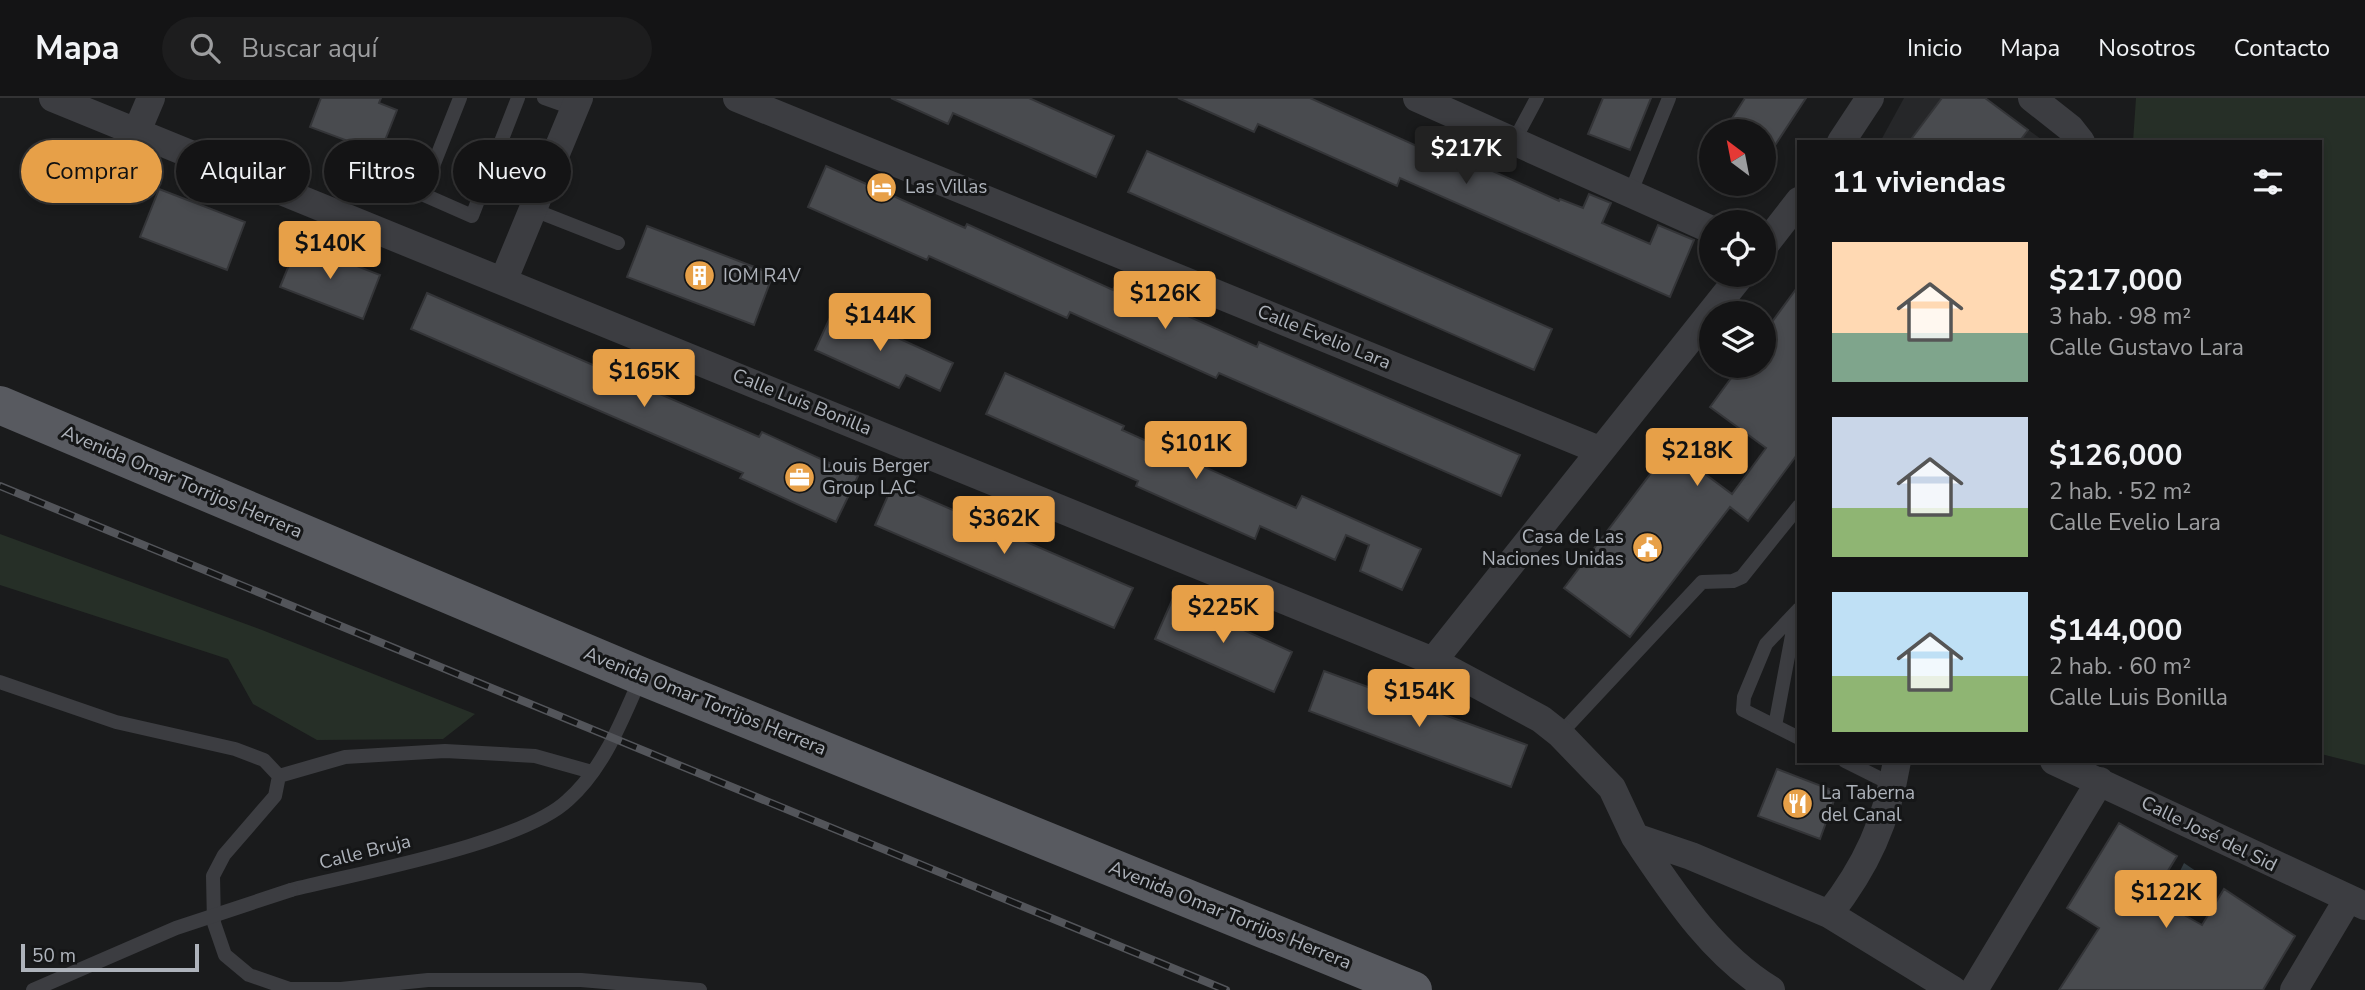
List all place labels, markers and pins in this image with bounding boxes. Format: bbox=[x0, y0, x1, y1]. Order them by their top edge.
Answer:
pin: $217K bbox=[1417, 126, 1515, 186]
hotel icon: Las Villas bbox=[865, 170, 899, 204]
place label: Las Villas bbox=[905, 174, 987, 200]
pin: $140K bbox=[281, 222, 379, 281]
building icon: IOM R4V bbox=[683, 259, 717, 293]
place label: IOM R4V bbox=[723, 263, 802, 289]
pin: $126K bbox=[1116, 272, 1214, 331]
pin: $144K bbox=[831, 294, 929, 353]
pin: $165K bbox=[595, 350, 693, 409]
pin: $101K bbox=[1147, 422, 1245, 481]
pin: $218K bbox=[1648, 428, 1746, 488]
place label: Louis Berger Group LAC bbox=[822, 453, 930, 501]
office icon: Louis Berger Group LAC bbox=[782, 460, 816, 494]
pin: $362K bbox=[955, 496, 1053, 556]
place label: Casa de Las Naciones Unidas bbox=[1482, 524, 1624, 572]
public building icon: Casa de Las Naciones Unidas bbox=[1630, 531, 1664, 565]
pin: $225K bbox=[1174, 586, 1272, 645]
pin: $154K bbox=[1370, 670, 1468, 729]
place label: La Taberna del Canal bbox=[1821, 780, 1915, 828]
restaurant icon: La Taberna del Canal bbox=[1781, 787, 1815, 821]
pin: $122K bbox=[2117, 870, 2215, 930]

